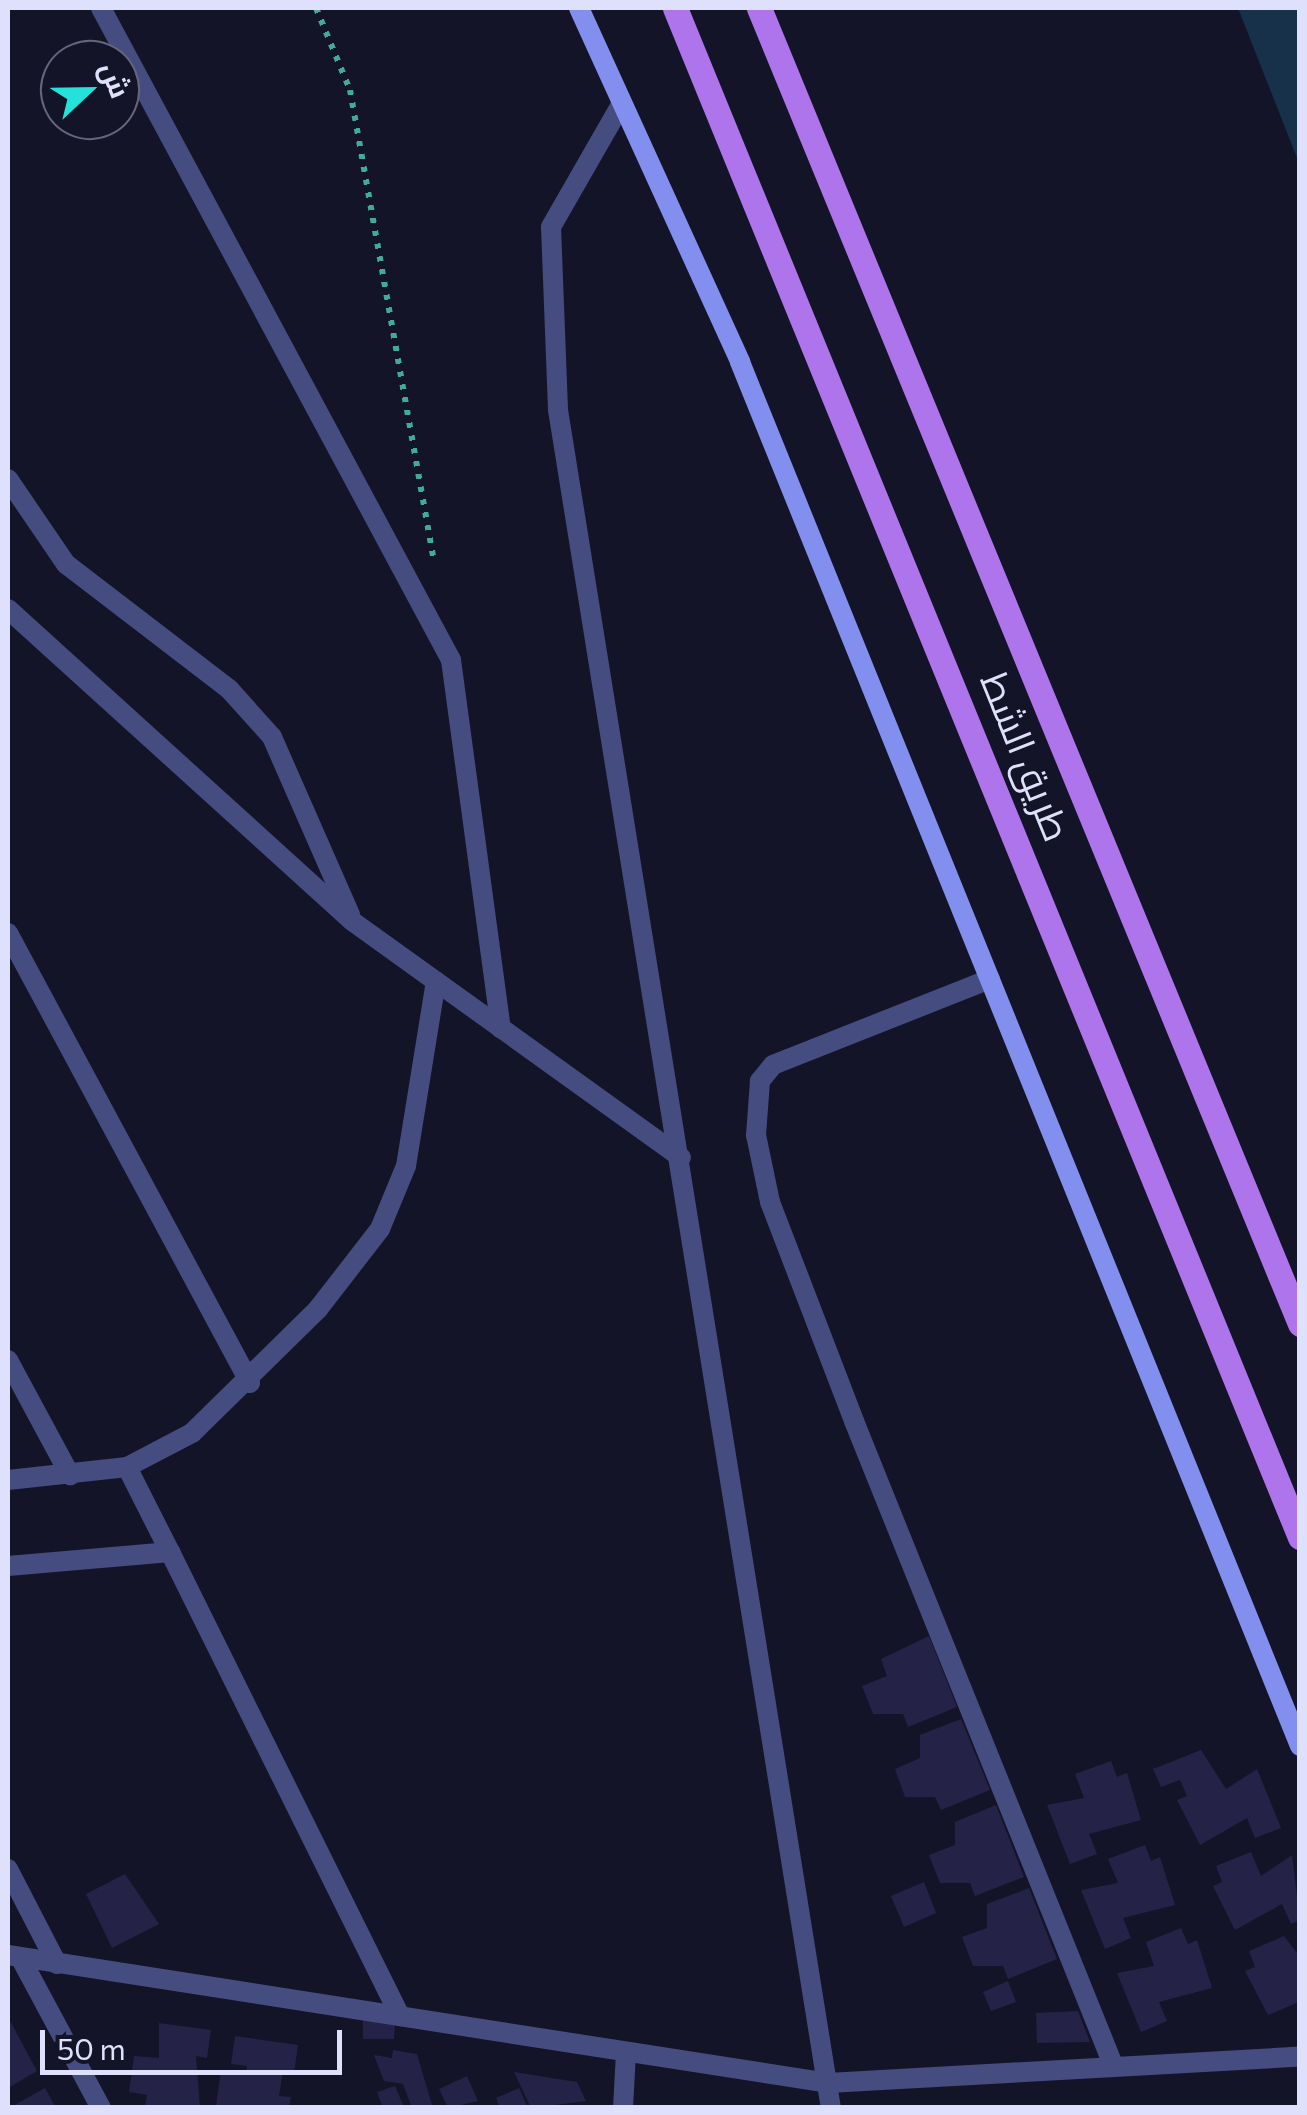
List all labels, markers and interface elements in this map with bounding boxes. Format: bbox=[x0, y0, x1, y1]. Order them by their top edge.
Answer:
north arrow bbox=[40, 40, 140, 140]
text: ش bbox=[93, 56, 138, 103]
street label: طريق الشط bbox=[973, 665, 1081, 847]
scale bar bbox=[45, 2010, 348, 2072]
text: 50 m bbox=[57, 2029, 126, 2066]

